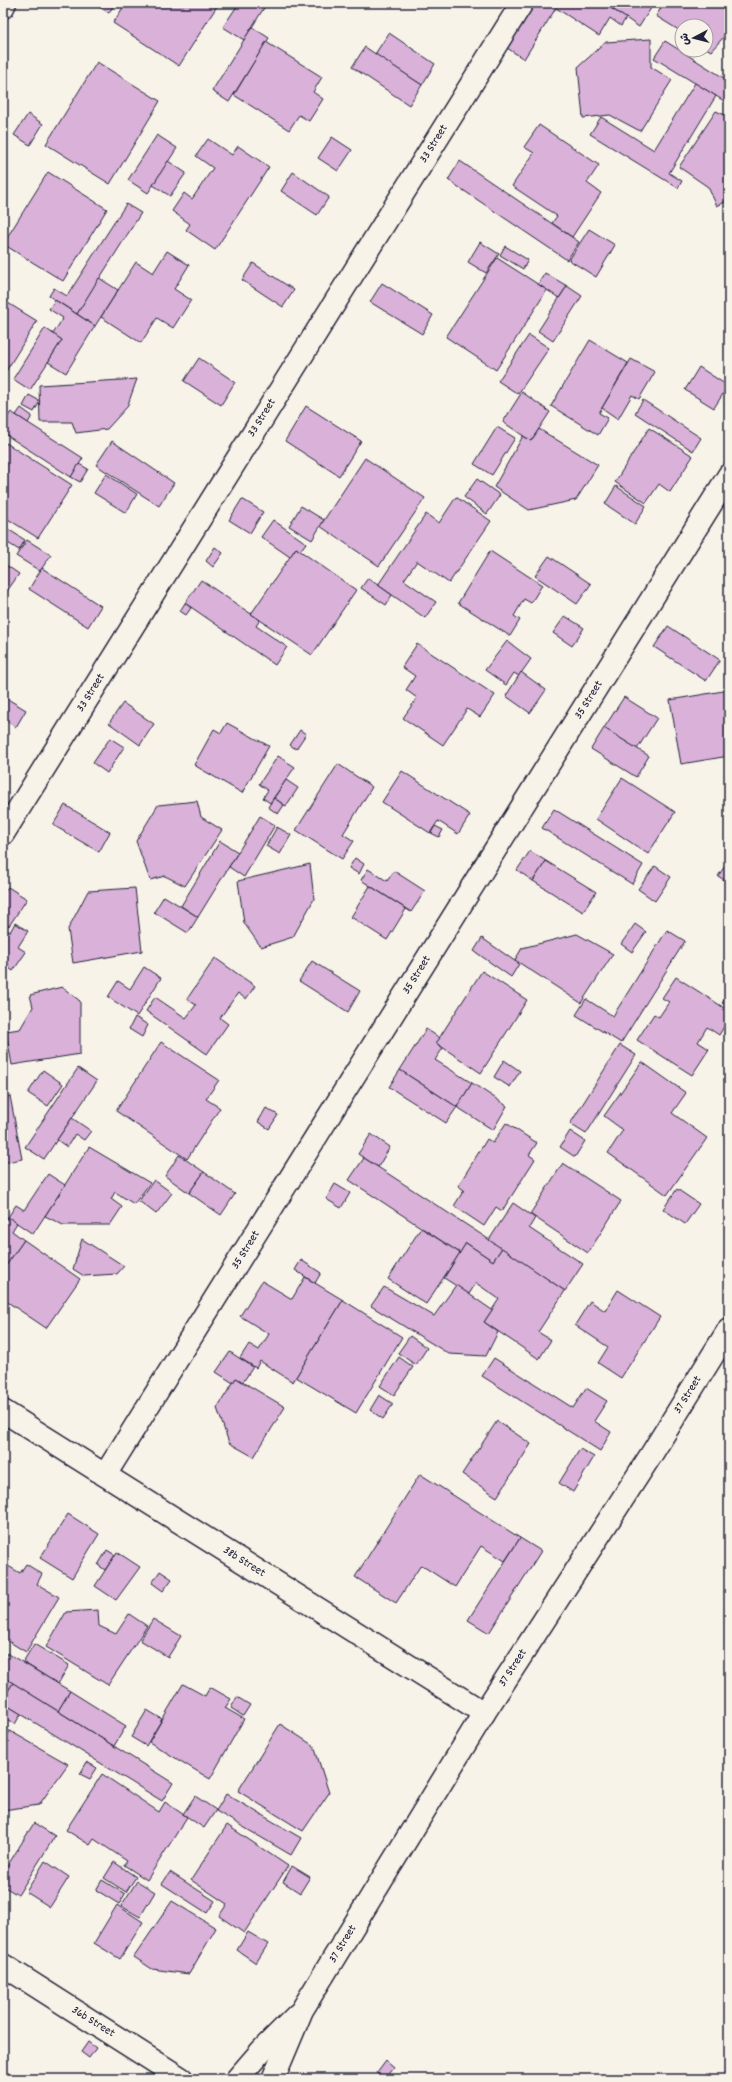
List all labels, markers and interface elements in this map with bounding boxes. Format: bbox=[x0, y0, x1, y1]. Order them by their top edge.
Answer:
north arrow bbox=[674, 18, 714, 58]
text: ش bbox=[677, 32, 695, 46]
street label: 33 Street bbox=[416, 121, 453, 167]
street label: 33 Street bbox=[244, 395, 281, 441]
street label: 33 Street bbox=[73, 670, 110, 716]
street label: 35 Street bbox=[570, 677, 608, 723]
street label: 35 Street bbox=[398, 952, 436, 998]
street label: 35 Street bbox=[227, 1227, 265, 1273]
street label: 37 Street bbox=[670, 1372, 707, 1417]
street label: 38b Street bbox=[219, 1542, 269, 1582]
street label: 37 Street bbox=[494, 1645, 532, 1690]
street label: 37 Street bbox=[325, 1921, 361, 1966]
street label: 36b Street bbox=[68, 2002, 118, 2042]

